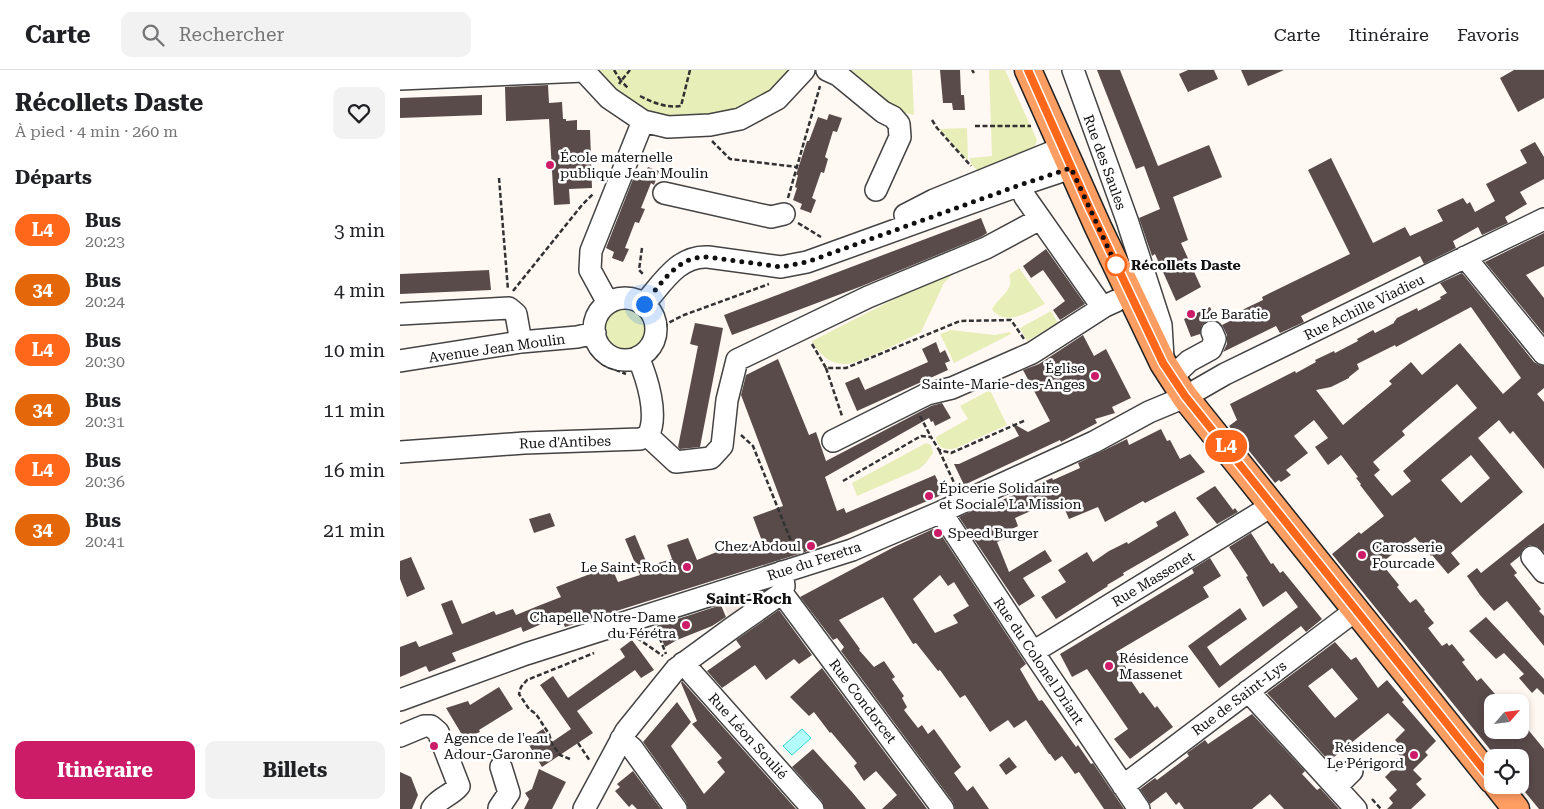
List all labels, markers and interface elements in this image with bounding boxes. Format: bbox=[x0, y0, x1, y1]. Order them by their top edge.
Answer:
search box bbox=[121, 12, 471, 57]
text: Carte bbox=[25, 21, 91, 49]
icon: search bbox=[139, 21, 167, 49]
text: Rechercher bbox=[179, 23, 284, 46]
text: Carte bbox=[1274, 24, 1320, 45]
text: Itinéraire bbox=[1348, 24, 1429, 45]
text: Favoris bbox=[1457, 24, 1519, 45]
button: heart bbox=[333, 87, 385, 139]
text: Récollets Daste bbox=[15, 89, 203, 117]
street label: Rue des Saules bbox=[1080, 112, 1130, 212]
text: À pied · 4 min · 260 m bbox=[15, 122, 178, 141]
place label: École maternelle publique Jean Moulin bbox=[560, 149, 708, 181]
marker: École maternelle publique Jean Moulin bbox=[544, 159, 556, 171]
text: Départs bbox=[15, 166, 92, 189]
text: Bus bbox=[85, 209, 121, 232]
text: L4 bbox=[32, 219, 53, 240]
text: 3 min bbox=[334, 219, 385, 242]
text: 20:23 bbox=[85, 232, 125, 251]
marker: Récollets Daste bbox=[1105, 254, 1127, 276]
place label: Récollets Daste bbox=[1131, 257, 1241, 273]
text: Bus bbox=[85, 269, 121, 292]
street label: Rue Achille Viadieu bbox=[1301, 271, 1427, 343]
text: 34 bbox=[32, 279, 53, 300]
text: 4 min bbox=[334, 279, 385, 302]
text: 20:24 bbox=[85, 292, 125, 311]
your location bbox=[632, 292, 657, 317]
place label: Le Baratie bbox=[1201, 306, 1269, 322]
marker: Le Baratie bbox=[1185, 308, 1197, 320]
text: Bus bbox=[85, 329, 121, 352]
street label: Avenue Jean Moulin bbox=[428, 331, 566, 365]
text: L4 bbox=[32, 339, 53, 360]
text: 10 min bbox=[323, 339, 385, 362]
text: 20:30 bbox=[85, 352, 125, 371]
place label: Église Sainte-Marie-des-Anges bbox=[922, 360, 1085, 392]
marker: Église Sainte-Marie-des-Anges bbox=[1089, 370, 1101, 382]
text: Bus bbox=[85, 389, 121, 412]
text: 34 bbox=[32, 399, 53, 420]
text: 11 min bbox=[323, 399, 385, 422]
text: 20:31 bbox=[85, 412, 125, 431]
line badge: L4 bbox=[1204, 430, 1248, 462]
street label: Rue d'Antibes bbox=[519, 432, 612, 452]
text: L4 bbox=[1215, 435, 1237, 456]
text: Bus bbox=[85, 449, 121, 472]
text: L4 bbox=[32, 459, 53, 480]
text: 16 min bbox=[323, 459, 385, 482]
text: 20:36 bbox=[85, 472, 125, 491]
place label: Épicerie Solidaire et Sociale La Mission bbox=[939, 480, 1082, 512]
marker: Épicerie Solidaire et Sociale La Mission bbox=[923, 490, 935, 502]
text: Bus bbox=[85, 509, 121, 532]
text: 34 bbox=[32, 519, 53, 540]
text: 21 min bbox=[323, 519, 385, 542]
place label: Speed Burger bbox=[948, 525, 1039, 541]
marker: Speed Burger bbox=[932, 527, 944, 539]
text: 20:41 bbox=[85, 532, 125, 551]
place label: Chez Abdoul bbox=[715, 538, 802, 554]
street label: Rue du Feretra bbox=[765, 538, 863, 584]
place label: Carosserie Fourcade bbox=[1372, 539, 1443, 571]
marker: Chez Abdoul bbox=[805, 540, 817, 552]
street label: Rue Massenet bbox=[1109, 548, 1197, 610]
marker: Carosserie Fourcade bbox=[1356, 549, 1368, 561]
place label: Le Saint-Roch bbox=[581, 559, 677, 575]
marker: Le Saint-Roch bbox=[681, 561, 693, 573]
district label: Saint-Roch bbox=[706, 590, 792, 608]
street label: Rue du Colonel Driant bbox=[991, 595, 1087, 727]
place label: Chapelle Notre-Dame du Férétra bbox=[530, 609, 676, 641]
marker: Chapelle Notre-Dame du Férétra bbox=[680, 619, 692, 631]
place label: Résidence Massenet bbox=[1119, 650, 1189, 682]
street label: Rue Condorcet bbox=[826, 656, 900, 746]
street label: Rue de Saint-Lys bbox=[1189, 657, 1290, 739]
marker: Résidence Massenet bbox=[1103, 660, 1115, 672]
street label: Rue Léon Soulié bbox=[705, 690, 791, 782]
north arrow bbox=[1484, 694, 1529, 739]
map controls bbox=[1484, 694, 1529, 794]
place label: Agence de l'eau Adour-Garonne bbox=[444, 730, 551, 762]
place label: Résidence Le Périgord bbox=[1327, 739, 1404, 771]
marker: Agence de l'eau Adour-Garonne bbox=[428, 740, 440, 752]
button: Itinéraire bbox=[15, 741, 195, 799]
button: Billets bbox=[205, 741, 385, 799]
marker: Résidence Le Périgord bbox=[1408, 749, 1420, 761]
button: locate bbox=[1484, 749, 1529, 794]

